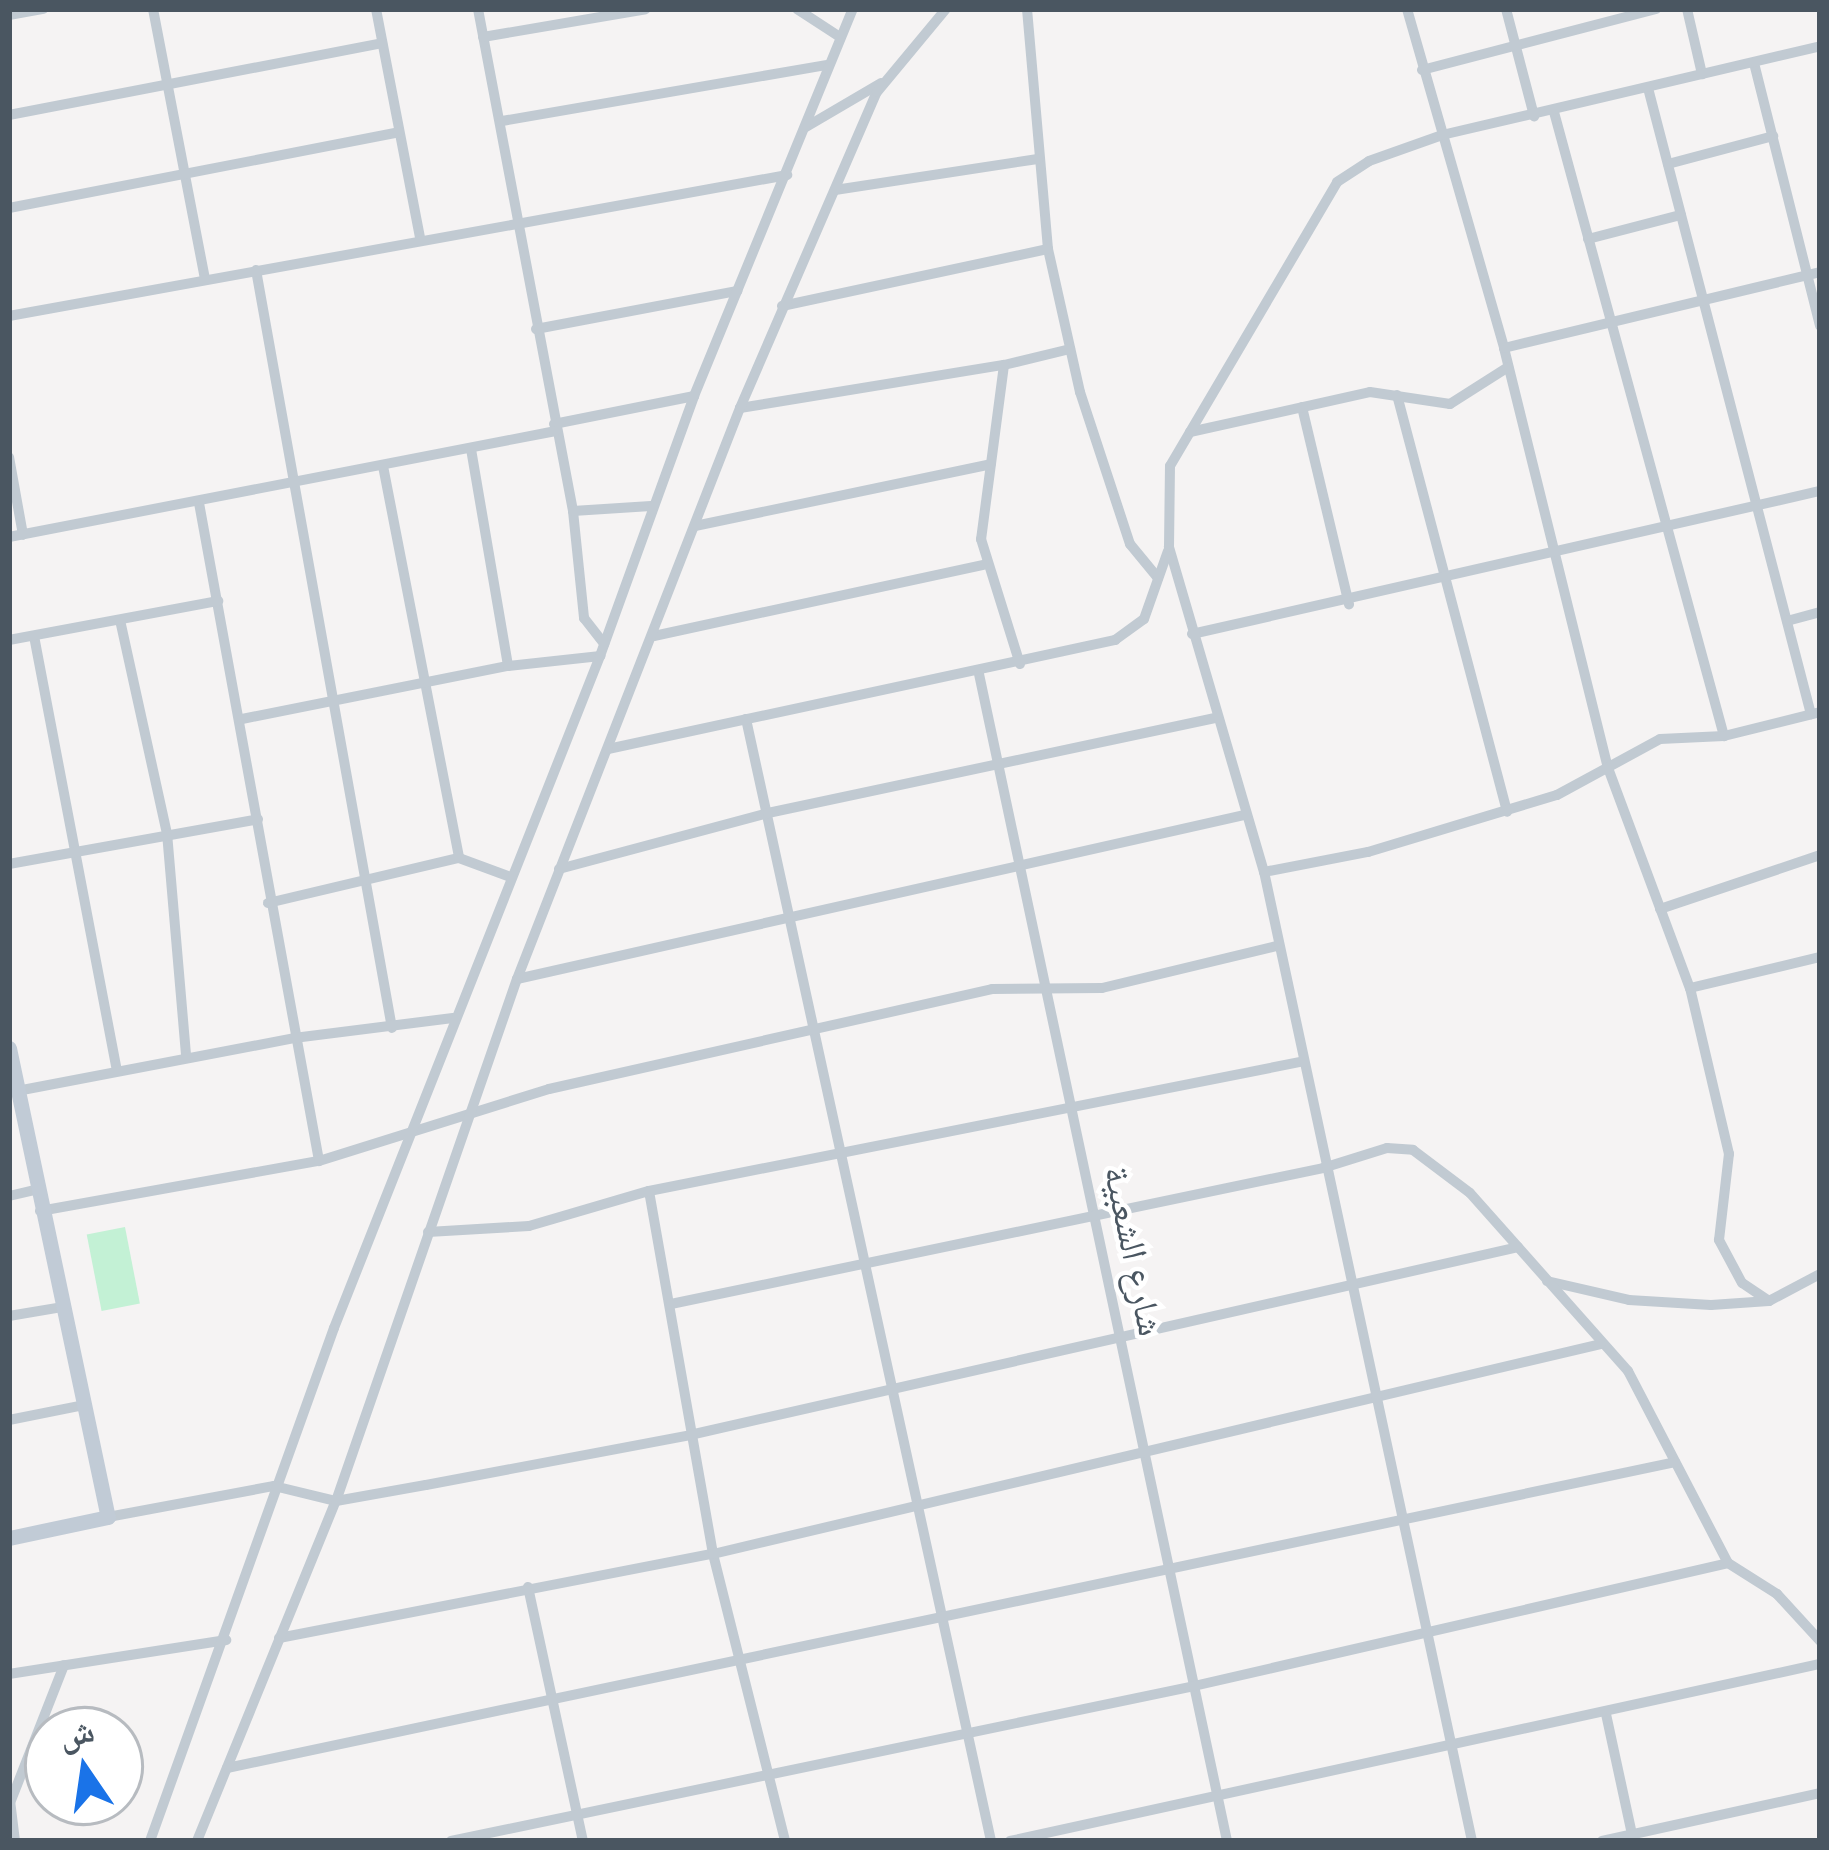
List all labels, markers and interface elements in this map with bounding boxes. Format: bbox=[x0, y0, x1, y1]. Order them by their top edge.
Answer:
street label: شارع الشعبية bbox=[1094, 1162, 1172, 1340]
north arrow bbox=[24, 1706, 144, 1826]
text: ش bbox=[55, 1709, 98, 1758]

